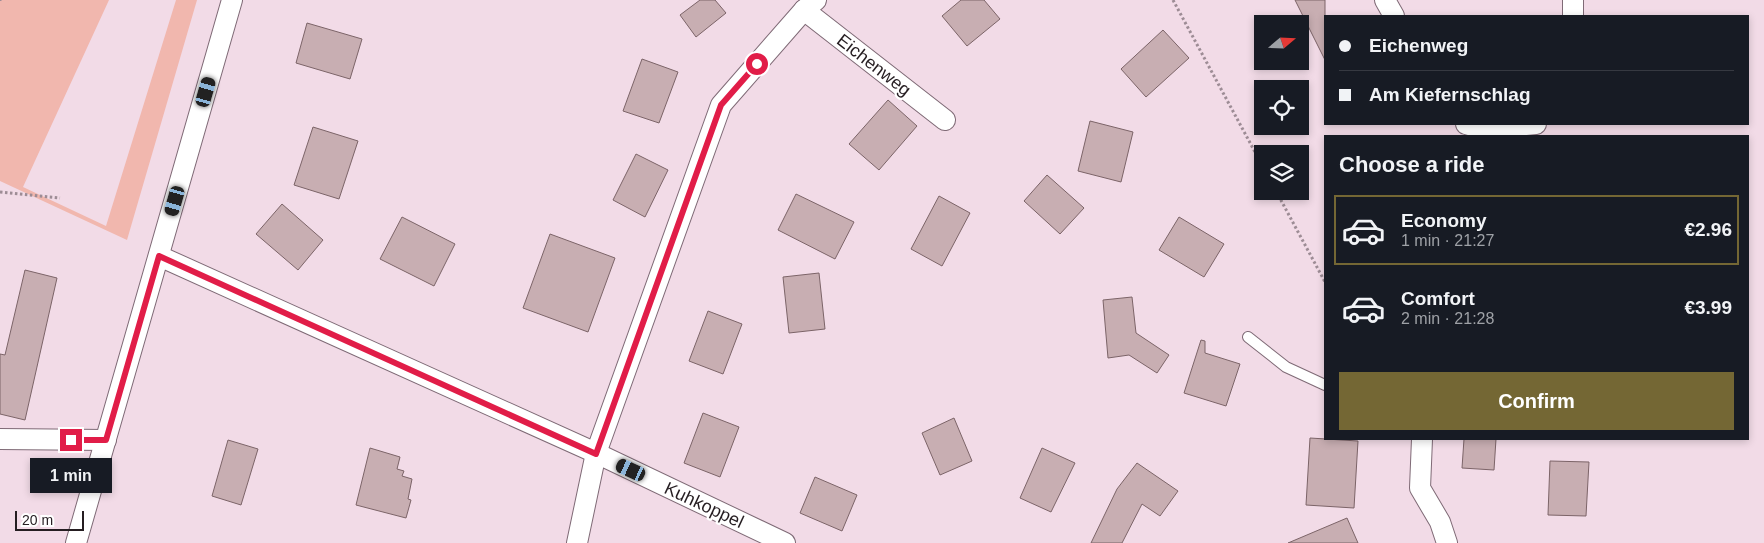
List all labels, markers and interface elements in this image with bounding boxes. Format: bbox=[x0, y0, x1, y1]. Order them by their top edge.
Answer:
north arrow bbox=[1254, 15, 1309, 70]
map controls bbox=[1254, 15, 1309, 200]
street label: Eichenweg bbox=[833, 30, 915, 100]
text: Eichenweg bbox=[1369, 35, 1468, 56]
route start bbox=[746, 53, 768, 75]
car bbox=[194, 76, 217, 108]
button: locate bbox=[1254, 80, 1309, 135]
text: Am Kiefernschlag bbox=[1369, 84, 1531, 105]
button: layers bbox=[1254, 145, 1309, 200]
text: Choose a ride bbox=[1339, 152, 1484, 177]
car bbox=[163, 185, 186, 217]
icon: car bbox=[1341, 208, 1386, 253]
text: Economy bbox=[1401, 210, 1487, 231]
text: €2.96 bbox=[1684, 219, 1732, 240]
text: 1 min · 21:27 bbox=[1401, 232, 1494, 249]
icon: car bbox=[1341, 286, 1386, 331]
text: Comfort bbox=[1401, 288, 1475, 309]
text: €3.99 bbox=[1684, 297, 1732, 318]
text: 2 min · 21:28 bbox=[1401, 310, 1494, 327]
button: Confirm bbox=[1339, 372, 1734, 430]
route end bbox=[60, 429, 82, 451]
car bbox=[614, 457, 647, 483]
callout: 1 min bbox=[30, 458, 112, 492]
text: 1 min bbox=[50, 467, 92, 484]
street label: Kuhkoppel bbox=[661, 478, 747, 532]
scale bar bbox=[15, 508, 84, 531]
text: 20 m bbox=[22, 512, 53, 528]

